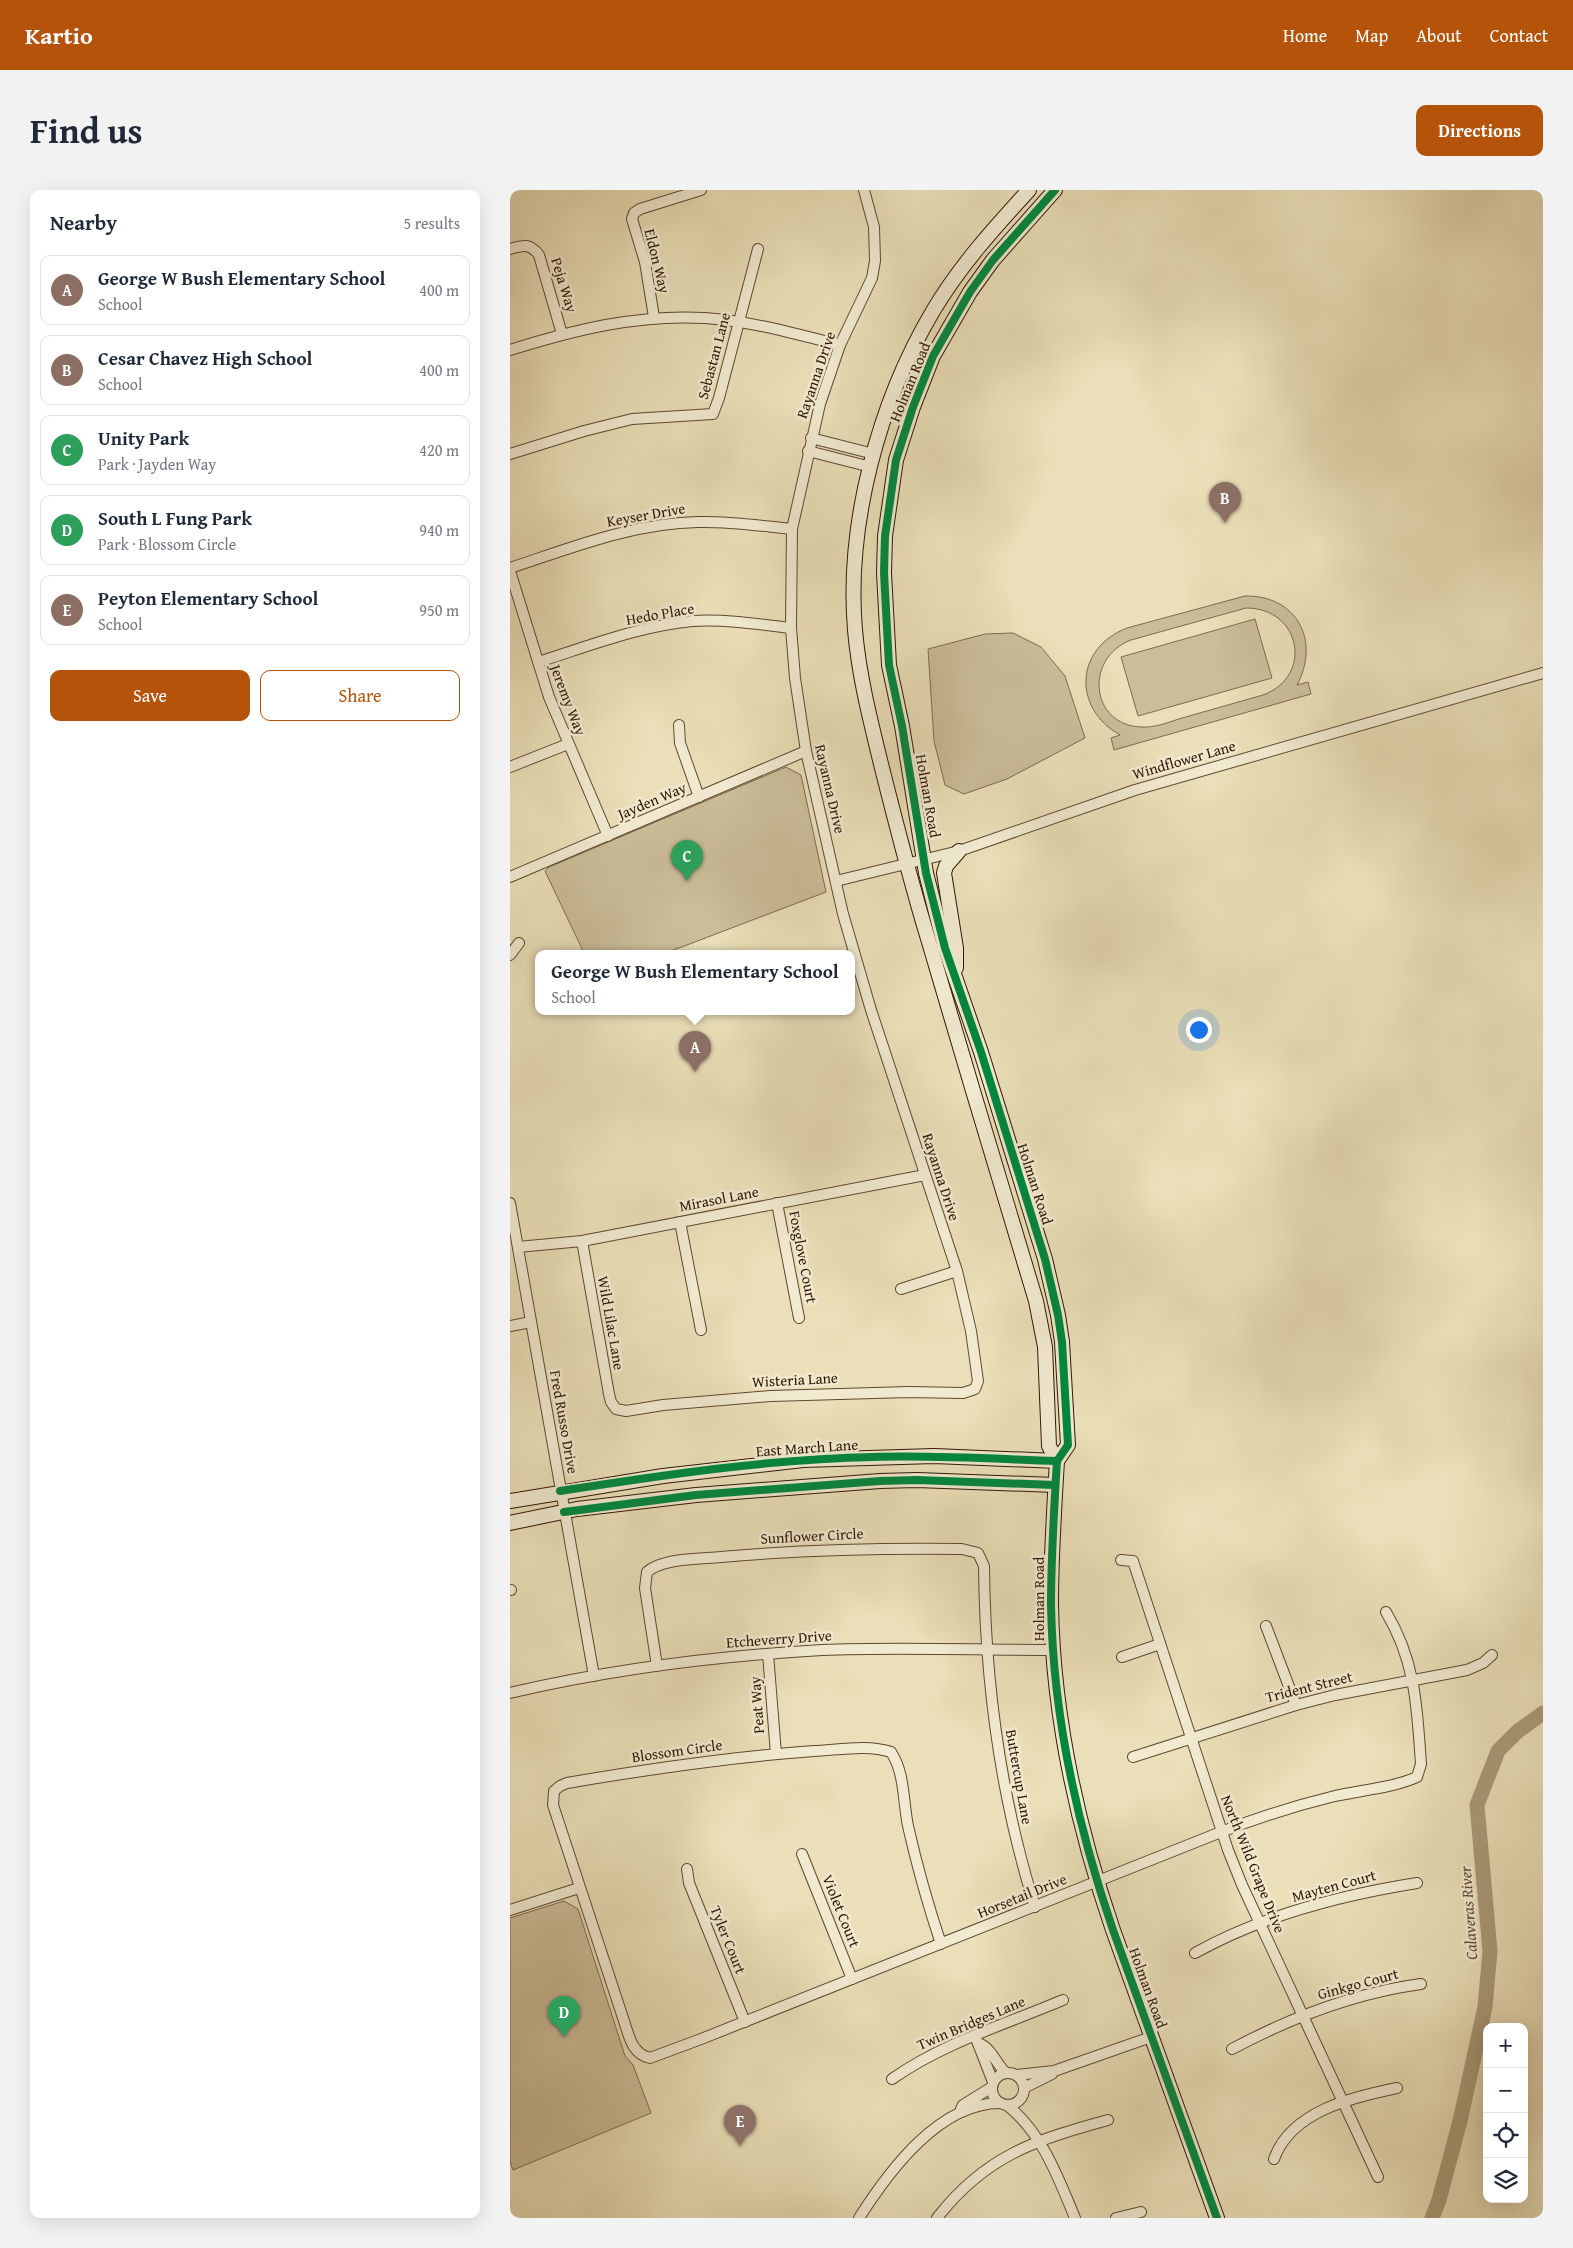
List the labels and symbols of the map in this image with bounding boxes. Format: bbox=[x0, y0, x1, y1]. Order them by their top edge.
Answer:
street label: Eldon Way bbox=[639, 226, 676, 296]
street label: Peja Way bbox=[546, 255, 583, 315]
street label: Sebastan Lane bbox=[692, 310, 735, 402]
street label: Rayanna Drive bbox=[791, 328, 840, 421]
street label: Holman Road bbox=[884, 339, 935, 425]
pin: B bbox=[1209, 482, 1241, 523]
street label: Keyser Drive bbox=[605, 497, 687, 532]
street label: Hedo Place bbox=[624, 597, 696, 630]
street label: Jeremy Way bbox=[545, 659, 592, 739]
street label: Windflower Lane bbox=[1130, 735, 1238, 784]
street label: Rayanna Drive bbox=[810, 742, 851, 836]
street label: Holman Road bbox=[911, 753, 946, 839]
street label: Jayden Way bbox=[612, 776, 690, 825]
pin: C bbox=[671, 840, 703, 881]
your location bbox=[1186, 1017, 1212, 1043]
pin: A bbox=[679, 1031, 711, 1072]
street label: Rayanna Drive bbox=[917, 1130, 966, 1223]
street label: Holman Road bbox=[1012, 1141, 1058, 1227]
street label: Mirasol Lane bbox=[677, 1181, 760, 1217]
street label: Foxglove Court bbox=[784, 1209, 823, 1306]
street label: Wild Lilac Lane bbox=[593, 1274, 630, 1372]
street label: Wisteria Lane bbox=[752, 1367, 838, 1392]
street label: Fred Russo Drive bbox=[545, 1368, 584, 1475]
street label: East March Lane bbox=[755, 1433, 859, 1462]
street label: Sunflower Circle bbox=[760, 1522, 864, 1549]
street label: Holman Road bbox=[1028, 1557, 1049, 1641]
street label: Etcheverry Drive bbox=[726, 1624, 832, 1653]
street label: Trident Street bbox=[1263, 1665, 1355, 1707]
street label: Peat Way bbox=[744, 1675, 769, 1734]
street label: Buttercup Lane bbox=[1001, 1728, 1038, 1826]
street label: Blossom Circle bbox=[630, 1734, 724, 1767]
street label: North Wild Grape Drive bbox=[1216, 1792, 1291, 1936]
street label: Mayten Court bbox=[1289, 1864, 1379, 1907]
water label: Calaveras River bbox=[1453, 1864, 1483, 1961]
street label: Horsetail Drive bbox=[974, 1868, 1070, 1923]
street label: Violet Court bbox=[817, 1871, 866, 1951]
street label: Tyler Court bbox=[705, 1902, 752, 1978]
street label: Holman Road bbox=[1124, 1945, 1173, 2031]
street label: Ginkgo Court bbox=[1315, 1962, 1401, 2004]
street label: Twin Bridges Lane bbox=[914, 1990, 1028, 2055]
pin: D bbox=[548, 1996, 580, 2037]
pin: E bbox=[724, 2105, 756, 2146]

